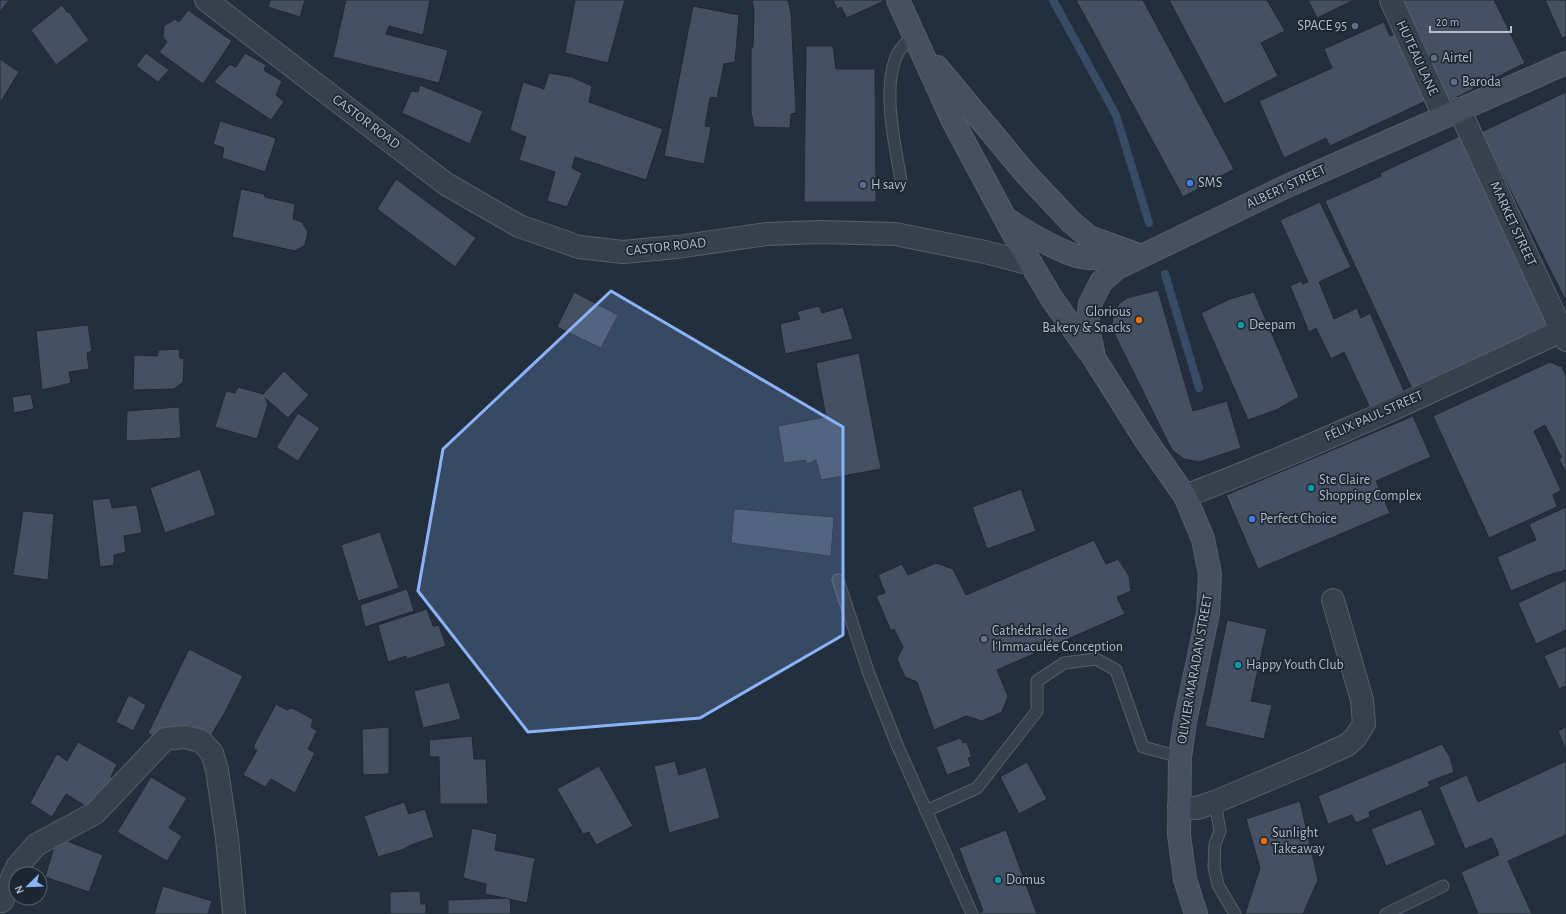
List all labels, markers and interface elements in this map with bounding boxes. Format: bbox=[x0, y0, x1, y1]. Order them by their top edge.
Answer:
scale bar bbox=[1430, 8, 1511, 34]
text: 20 m bbox=[1436, 16, 1459, 28]
street label: HUTEAU LANE bbox=[1394, 18, 1441, 98]
place label: SPACE 95 bbox=[1297, 19, 1347, 33]
marker: SPACE 95 bbox=[1350, 21, 1360, 31]
place label: Airtel bbox=[1442, 51, 1472, 65]
marker: Airtel bbox=[1429, 53, 1439, 63]
place label: Baroda bbox=[1462, 75, 1501, 89]
marker: Baroda bbox=[1449, 77, 1459, 87]
street label: CASTOR ROAD bbox=[330, 92, 402, 152]
street label: ALBERT STREET bbox=[1244, 162, 1328, 212]
place label: SMS bbox=[1198, 176, 1222, 190]
place label: H savy bbox=[871, 178, 906, 192]
marker: SMS bbox=[1185, 178, 1195, 188]
street label: MARKET STREET bbox=[1487, 179, 1539, 269]
marker: H savy bbox=[858, 180, 868, 190]
street label: CASTOR ROAD bbox=[625, 236, 707, 258]
place label: Glorious Bakery & Snacks bbox=[1042, 305, 1131, 335]
marker: Glorious Bakery & Snacks bbox=[1134, 315, 1144, 325]
place label: Deepam bbox=[1249, 318, 1296, 332]
marker: Deepam bbox=[1236, 320, 1246, 330]
street label: FÉLIX PAUL STREET bbox=[1322, 385, 1425, 444]
place label: Ste Claire Shopping Complex bbox=[1319, 473, 1422, 503]
marker: Ste Claire Shopping Complex bbox=[1306, 483, 1316, 493]
place label: Perfect Choice bbox=[1260, 512, 1337, 526]
marker: Perfect Choice bbox=[1247, 514, 1257, 524]
street label: OLIVIER MARADAN STREET bbox=[1175, 593, 1215, 745]
place label: Cathédrale de l'Immaculée Conception bbox=[992, 624, 1123, 654]
marker: Cathédrale de l'Immaculée Conception bbox=[979, 634, 989, 644]
place label: Happy Youth Club bbox=[1246, 658, 1344, 672]
marker: Happy Youth Club bbox=[1233, 660, 1243, 670]
place label: Sunlight Takeaway bbox=[1272, 826, 1325, 856]
marker: Sunlight Takeaway bbox=[1259, 836, 1269, 846]
north arrow bbox=[8, 866, 48, 906]
place label: Domus bbox=[1006, 873, 1045, 887]
marker: Domus bbox=[993, 875, 1003, 885]
text: N bbox=[13, 884, 26, 895]

